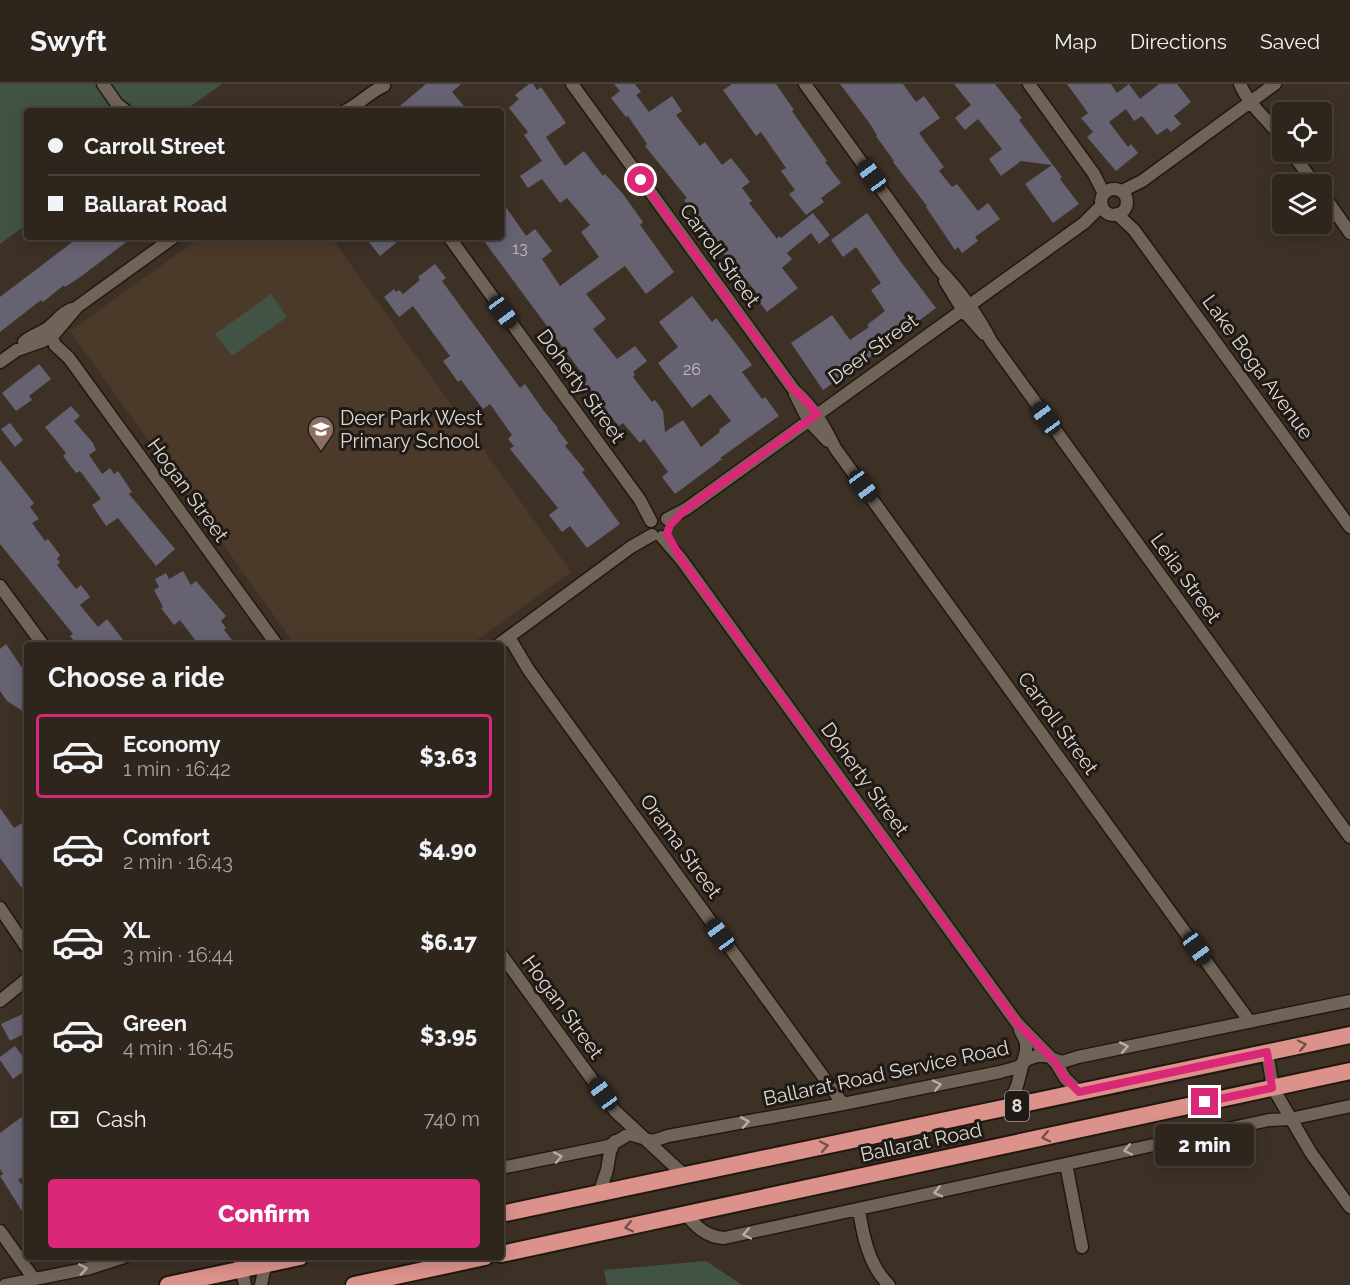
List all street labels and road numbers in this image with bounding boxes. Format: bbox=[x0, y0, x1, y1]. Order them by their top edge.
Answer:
street label: Carroll Street bbox=[675, 199, 765, 311]
street label: Lake Boga Avenue bbox=[1198, 290, 1319, 444]
street label: Deer Street bbox=[824, 308, 923, 390]
street label: Doherty Street bbox=[532, 325, 630, 448]
street label: Hogan Street bbox=[142, 434, 234, 547]
street label: Leila Street bbox=[1146, 529, 1227, 628]
street label: Carroll Street bbox=[1013, 667, 1103, 779]
street label: Doherty Street bbox=[816, 718, 914, 841]
street label: Orama Street bbox=[635, 789, 727, 903]
street label: Hogan Street bbox=[517, 951, 609, 1064]
street label: Ballarat Road Service Road bbox=[761, 1035, 1011, 1111]
road number: 8 bbox=[1005, 1091, 1029, 1121]
street label: Ballarat Road bbox=[858, 1117, 984, 1167]

